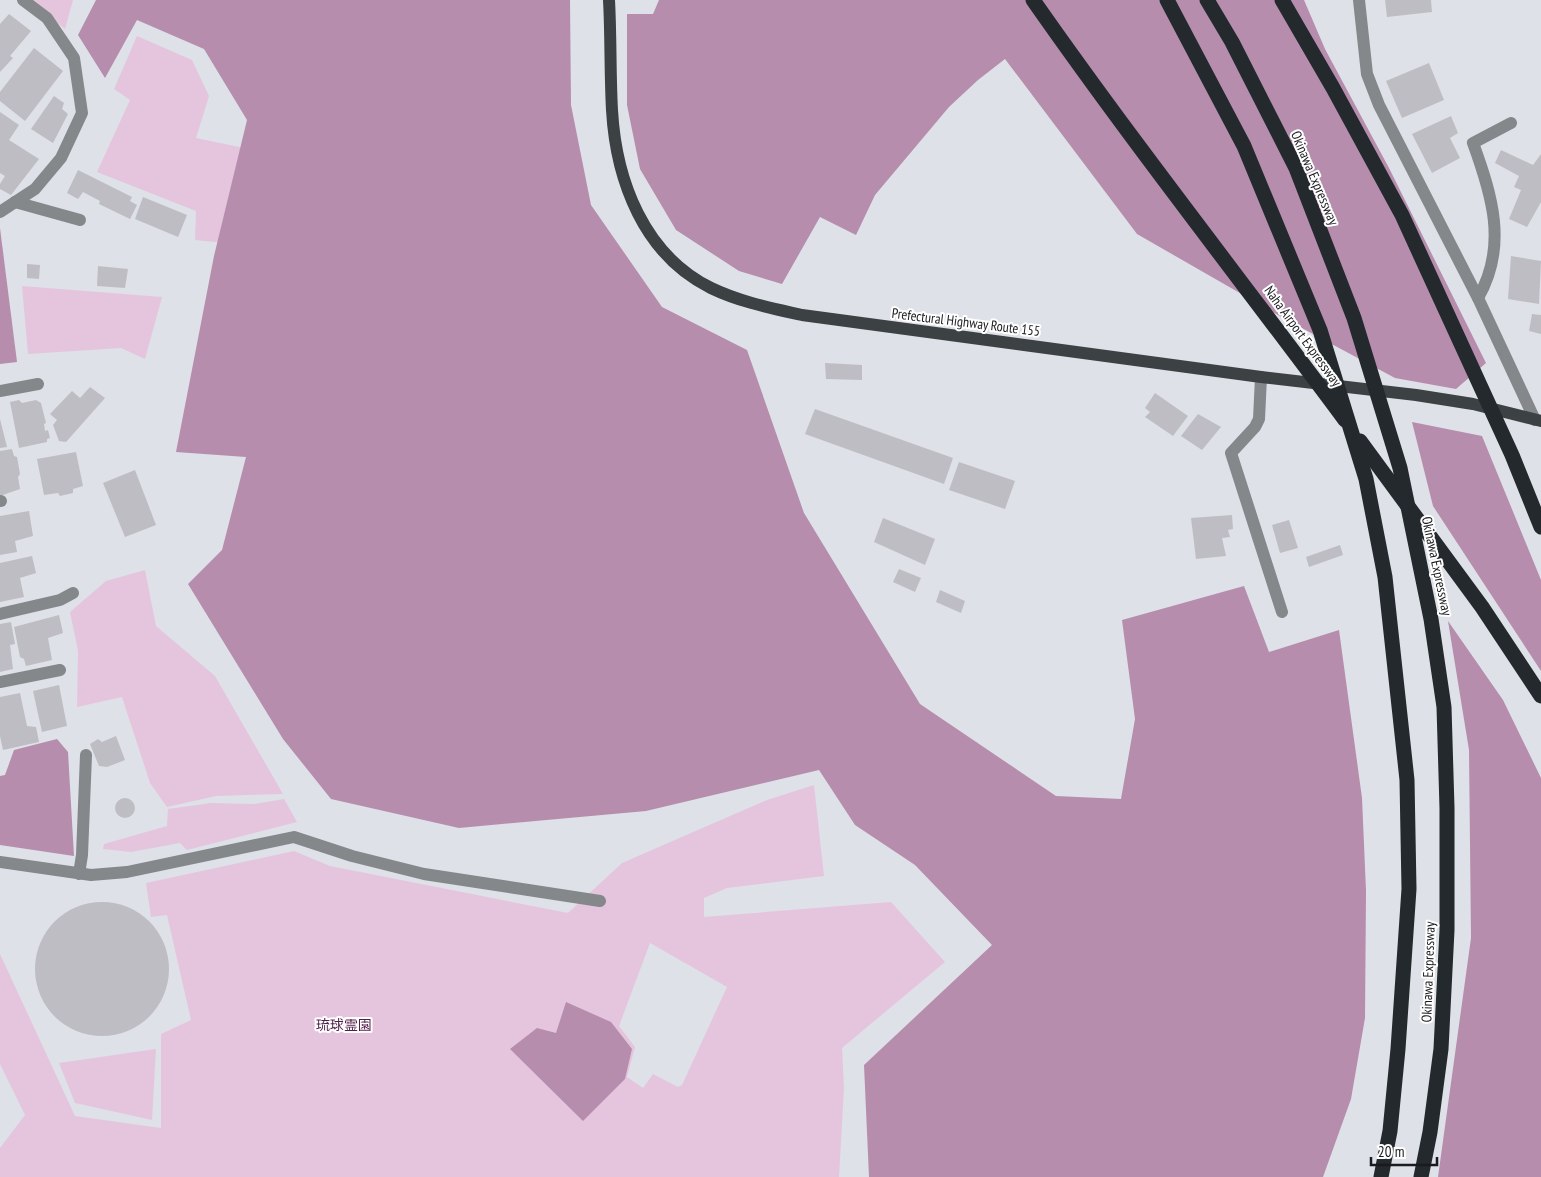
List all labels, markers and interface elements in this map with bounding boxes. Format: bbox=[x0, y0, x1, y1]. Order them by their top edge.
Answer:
street label: Okinawa Expressway bbox=[1287, 128, 1343, 229]
street label: Naha Airport Expressway bbox=[1260, 282, 1346, 390]
street label: Prefectural Highway Route 155 bbox=[891, 304, 1041, 340]
street label: Okinawa Expressway bbox=[1418, 515, 1456, 618]
street label: Okinawa Expressway bbox=[1417, 921, 1439, 1023]
park label: 琉球霊園 bbox=[316, 1016, 372, 1034]
scale bar bbox=[1371, 1134, 1437, 1166]
text: 20 m bbox=[1378, 1142, 1404, 1161]

